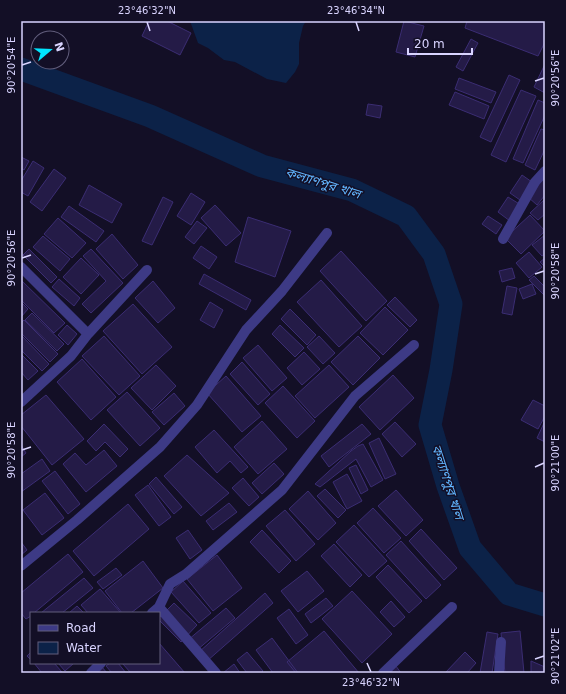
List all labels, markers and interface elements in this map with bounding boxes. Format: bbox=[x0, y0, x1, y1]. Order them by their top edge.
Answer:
text: 23°46'32"N bbox=[118, 5, 176, 16]
text: 23°46'34"N bbox=[327, 5, 385, 16]
north arrow bbox=[30, 30, 70, 70]
scale bar bbox=[408, 30, 472, 56]
text: 90°20'54"E bbox=[6, 37, 17, 93]
text: 20 m bbox=[414, 37, 445, 51]
text: N bbox=[51, 40, 67, 53]
text: 90°20'56"E bbox=[550, 50, 561, 106]
water label: কল্যাণপুর খাল bbox=[284, 164, 365, 202]
text: 90°20'56"E bbox=[6, 230, 17, 286]
text: 90°20'58"E bbox=[550, 243, 561, 299]
text: 90°20'58"E bbox=[6, 422, 17, 478]
text: 90°21'00"E bbox=[550, 435, 561, 491]
water label: কল্যাণপুর খাল bbox=[429, 443, 468, 524]
legend bbox=[30, 612, 160, 664]
text: Road bbox=[66, 621, 96, 635]
text: 90°21'02"E bbox=[550, 628, 561, 684]
text: Water bbox=[66, 641, 102, 655]
text: 23°46'32"N bbox=[342, 677, 400, 688]

